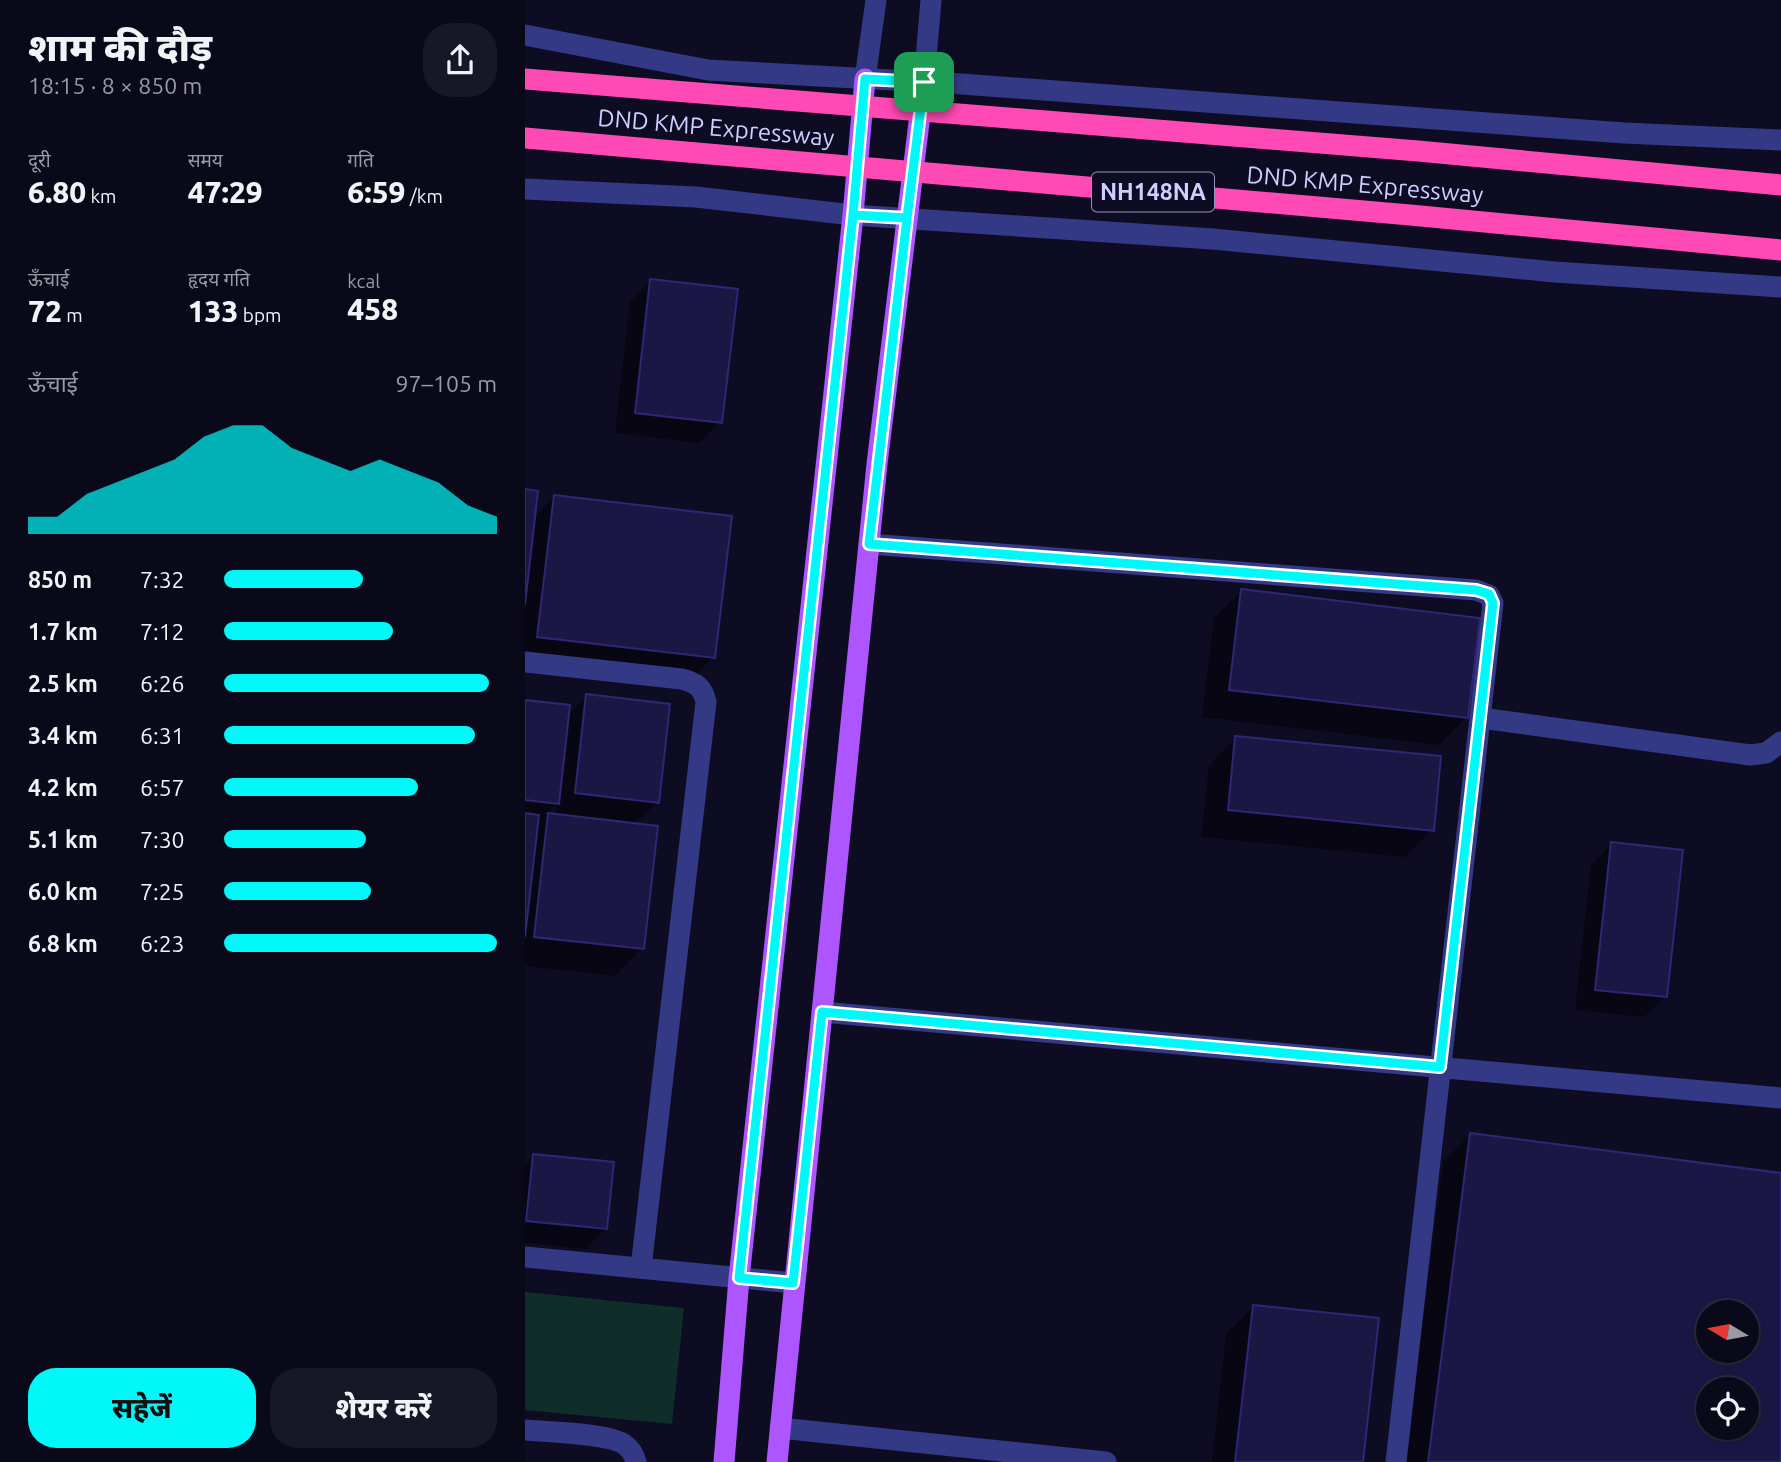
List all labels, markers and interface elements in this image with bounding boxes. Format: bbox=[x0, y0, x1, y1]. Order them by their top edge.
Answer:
button: share bbox=[423, 23, 497, 97]
text: शाम की दौड़ bbox=[28, 26, 212, 68]
pin bbox=[894, 52, 954, 112]
icon: arrive bbox=[905, 63, 943, 101]
text: 18:15 · 8 × 850 m bbox=[28, 73, 202, 98]
street label: DND KMP Expressway bbox=[597, 104, 836, 151]
text: दूरी bbox=[28, 149, 51, 171]
text: समय bbox=[188, 149, 223, 171]
text: गति bbox=[347, 149, 374, 171]
street label: DND KMP Expressway bbox=[1246, 161, 1485, 208]
road number: NH148NA bbox=[1092, 172, 1214, 211]
text: 6.80 bbox=[28, 175, 86, 209]
text: 47:29 bbox=[188, 175, 263, 209]
text: 6:59 bbox=[347, 175, 405, 209]
text: km bbox=[86, 185, 116, 207]
text: /km bbox=[405, 185, 443, 207]
text: ऊँचाई bbox=[28, 268, 69, 290]
text: हृदय गति bbox=[188, 268, 250, 290]
text: kcal bbox=[347, 270, 380, 292]
text: 458 bbox=[347, 292, 398, 326]
text: 72 bbox=[28, 294, 62, 328]
text: 133 bbox=[188, 294, 238, 328]
text: m bbox=[62, 304, 83, 326]
text: bpm bbox=[238, 304, 281, 326]
text: ऊँचाई bbox=[28, 371, 78, 396]
text: 97–105 m bbox=[396, 371, 497, 396]
text: 850 m bbox=[28, 567, 92, 592]
text: 7:32 bbox=[140, 567, 185, 592]
text: 1.7 km bbox=[28, 619, 98, 644]
text: 7:12 bbox=[140, 619, 185, 644]
text: 2.5 km bbox=[28, 671, 98, 696]
text: 6:26 bbox=[140, 671, 185, 696]
text: 3.4 km bbox=[28, 723, 98, 748]
text: 6:31 bbox=[140, 723, 185, 748]
text: 4.2 km bbox=[28, 775, 98, 800]
text: 6:57 bbox=[140, 775, 185, 800]
text: 5.1 km bbox=[28, 827, 98, 852]
text: 7:30 bbox=[140, 827, 185, 852]
text: 6.0 km bbox=[28, 879, 98, 904]
text: 7:25 bbox=[140, 879, 185, 904]
text: 6.8 km bbox=[28, 931, 98, 956]
text: 6:23 bbox=[140, 931, 185, 956]
north arrow bbox=[1696, 1300, 1759, 1363]
map controls bbox=[1696, 1300, 1759, 1440]
button: सहेजें bbox=[28, 1368, 256, 1448]
button: शेयर करें bbox=[270, 1368, 497, 1448]
button: locate bbox=[1696, 1377, 1759, 1440]

